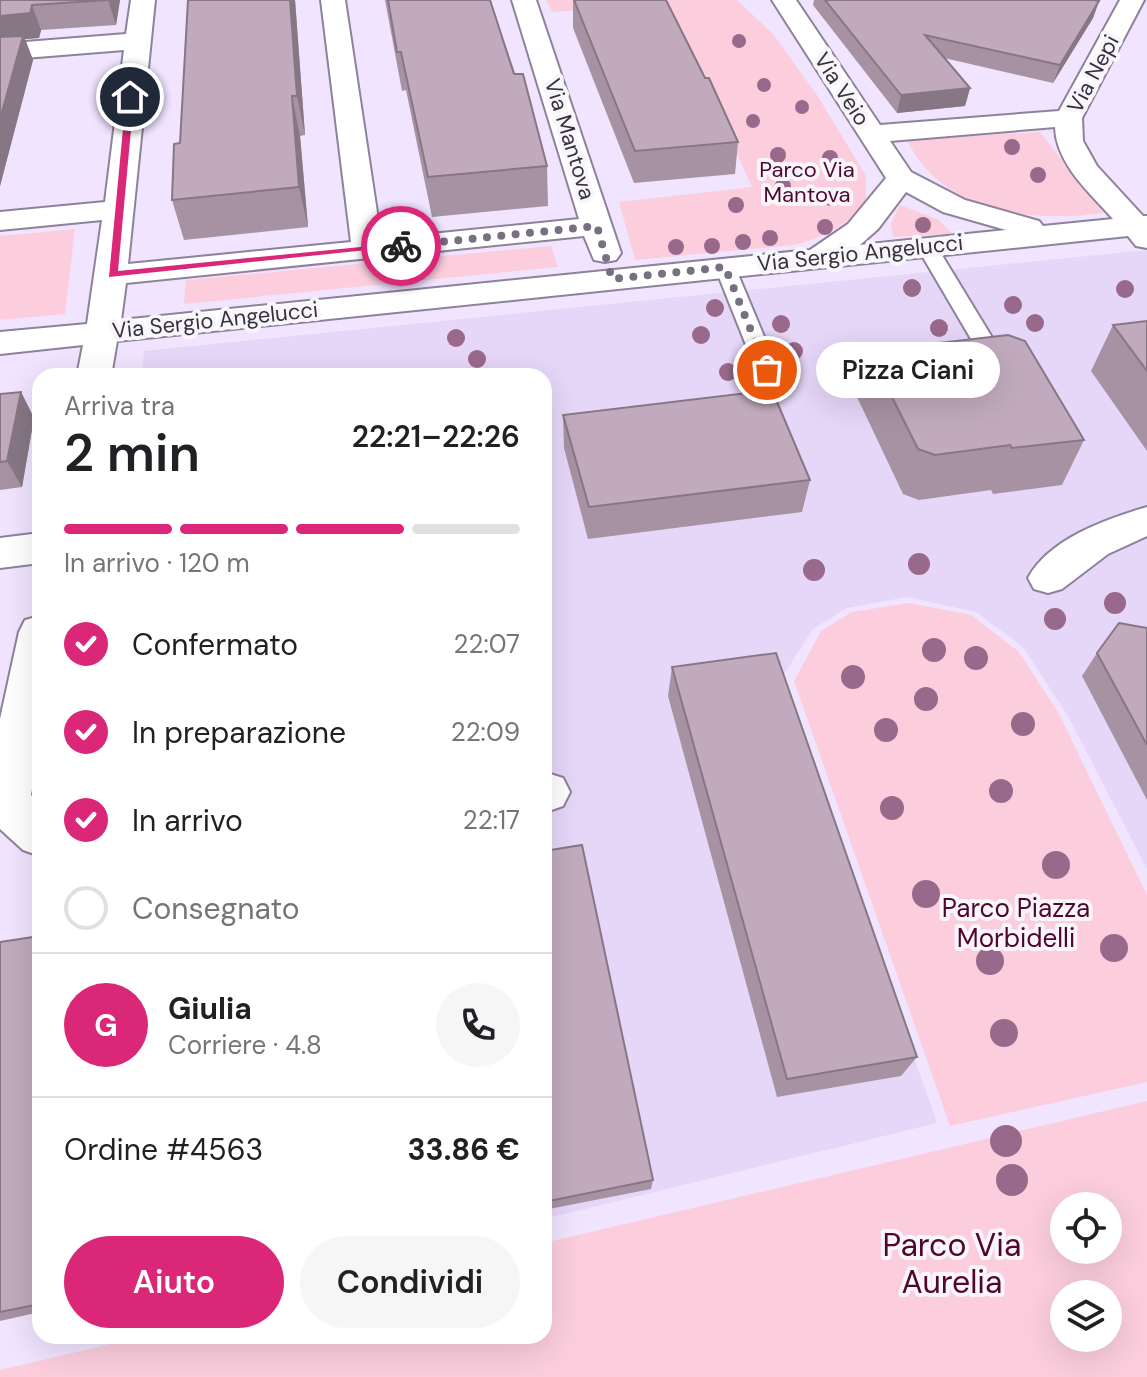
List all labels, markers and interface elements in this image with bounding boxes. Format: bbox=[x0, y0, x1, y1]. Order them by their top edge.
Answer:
street label: Via Nepi bbox=[1060, 30, 1126, 118]
street label: Via Veio bbox=[808, 47, 876, 131]
pin bbox=[96, 63, 164, 131]
icon: home bbox=[108, 75, 152, 119]
street label: Via Mantova bbox=[538, 75, 602, 203]
park label: Parco Via Mantova bbox=[759, 155, 855, 209]
courier bbox=[361, 206, 441, 286]
icon: bike bbox=[379, 224, 423, 268]
street label: Via Sergio Angelucci bbox=[756, 228, 964, 278]
street label: Via Sergio Angelucci bbox=[111, 295, 319, 345]
pin bbox=[733, 336, 801, 404]
callout: Pizza Ciani bbox=[815, 342, 999, 398]
icon: bag bbox=[745, 348, 789, 392]
text: Pizza Ciani bbox=[842, 353, 974, 387]
text: Arriva tra bbox=[64, 389, 175, 423]
text: 22:21–22:26 bbox=[352, 417, 520, 456]
text: 2 min bbox=[64, 419, 200, 487]
text: In arrivo · 120 m bbox=[64, 546, 250, 580]
icon: check bbox=[64, 622, 108, 666]
text: Confermato bbox=[132, 625, 298, 664]
text: 22:07 bbox=[453, 627, 520, 661]
icon: check bbox=[64, 710, 108, 754]
text: In preparazione bbox=[132, 713, 346, 752]
text: 22:09 bbox=[451, 715, 520, 749]
icon: check bbox=[64, 798, 108, 842]
text: In arrivo bbox=[132, 801, 243, 840]
text: 22:17 bbox=[463, 803, 520, 837]
text: Consegnato bbox=[132, 889, 300, 928]
park label: Parco Piazza Morbidelli bbox=[942, 891, 1090, 955]
button: phone bbox=[436, 983, 520, 1067]
text: Giulia bbox=[168, 989, 252, 1028]
text: G bbox=[94, 1006, 118, 1045]
text: Corriere · 4.8 bbox=[168, 1028, 322, 1062]
text: Ordine #4563 bbox=[64, 1130, 263, 1169]
text: 33.86 € bbox=[408, 1130, 520, 1169]
map controls bbox=[1050, 1192, 1122, 1352]
button: locate bbox=[1050, 1192, 1122, 1264]
park label: Parco Via Aurelia bbox=[883, 1224, 1021, 1303]
button: Aiuto bbox=[64, 1236, 284, 1328]
button: Condividi bbox=[300, 1236, 520, 1328]
button: layers bbox=[1050, 1280, 1122, 1352]

